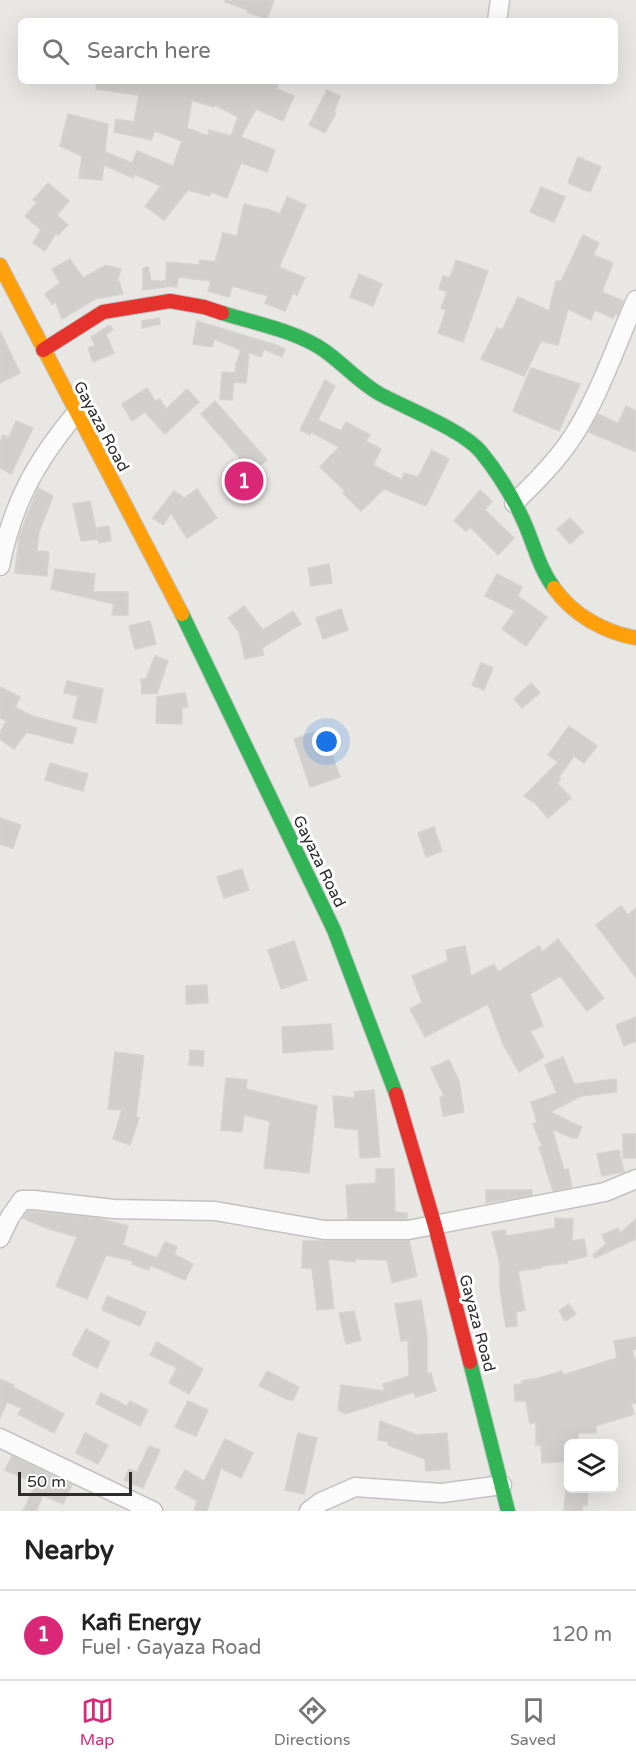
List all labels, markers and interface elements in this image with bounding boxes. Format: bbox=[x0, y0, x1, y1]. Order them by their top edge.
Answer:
search box bbox=[18, 18, 618, 84]
icon: search bbox=[39, 35, 72, 68]
text: Search here bbox=[87, 38, 211, 64]
street label: Gayaza Road bbox=[69, 378, 133, 475]
pin: 1 bbox=[224, 458, 264, 504]
your location bbox=[312, 727, 341, 756]
street label: Gayaza Road bbox=[288, 812, 350, 911]
street label: Gayaza Road bbox=[454, 1272, 500, 1374]
map controls bbox=[564, 1439, 618, 1493]
button: layers bbox=[564, 1439, 618, 1493]
scale bar bbox=[18, 1469, 132, 1496]
text: 50 m bbox=[27, 1472, 66, 1492]
text: Nearby bbox=[24, 1535, 114, 1566]
text: Kafi Energy bbox=[81, 1610, 201, 1636]
text: 1 bbox=[37, 1623, 50, 1647]
text: 120 m bbox=[551, 1623, 612, 1647]
text: Fuel · Gayaza Road bbox=[81, 1636, 261, 1660]
tab: Map bbox=[80, 1694, 114, 1750]
tab: Directions bbox=[274, 1694, 350, 1750]
tab: Saved bbox=[510, 1694, 556, 1750]

